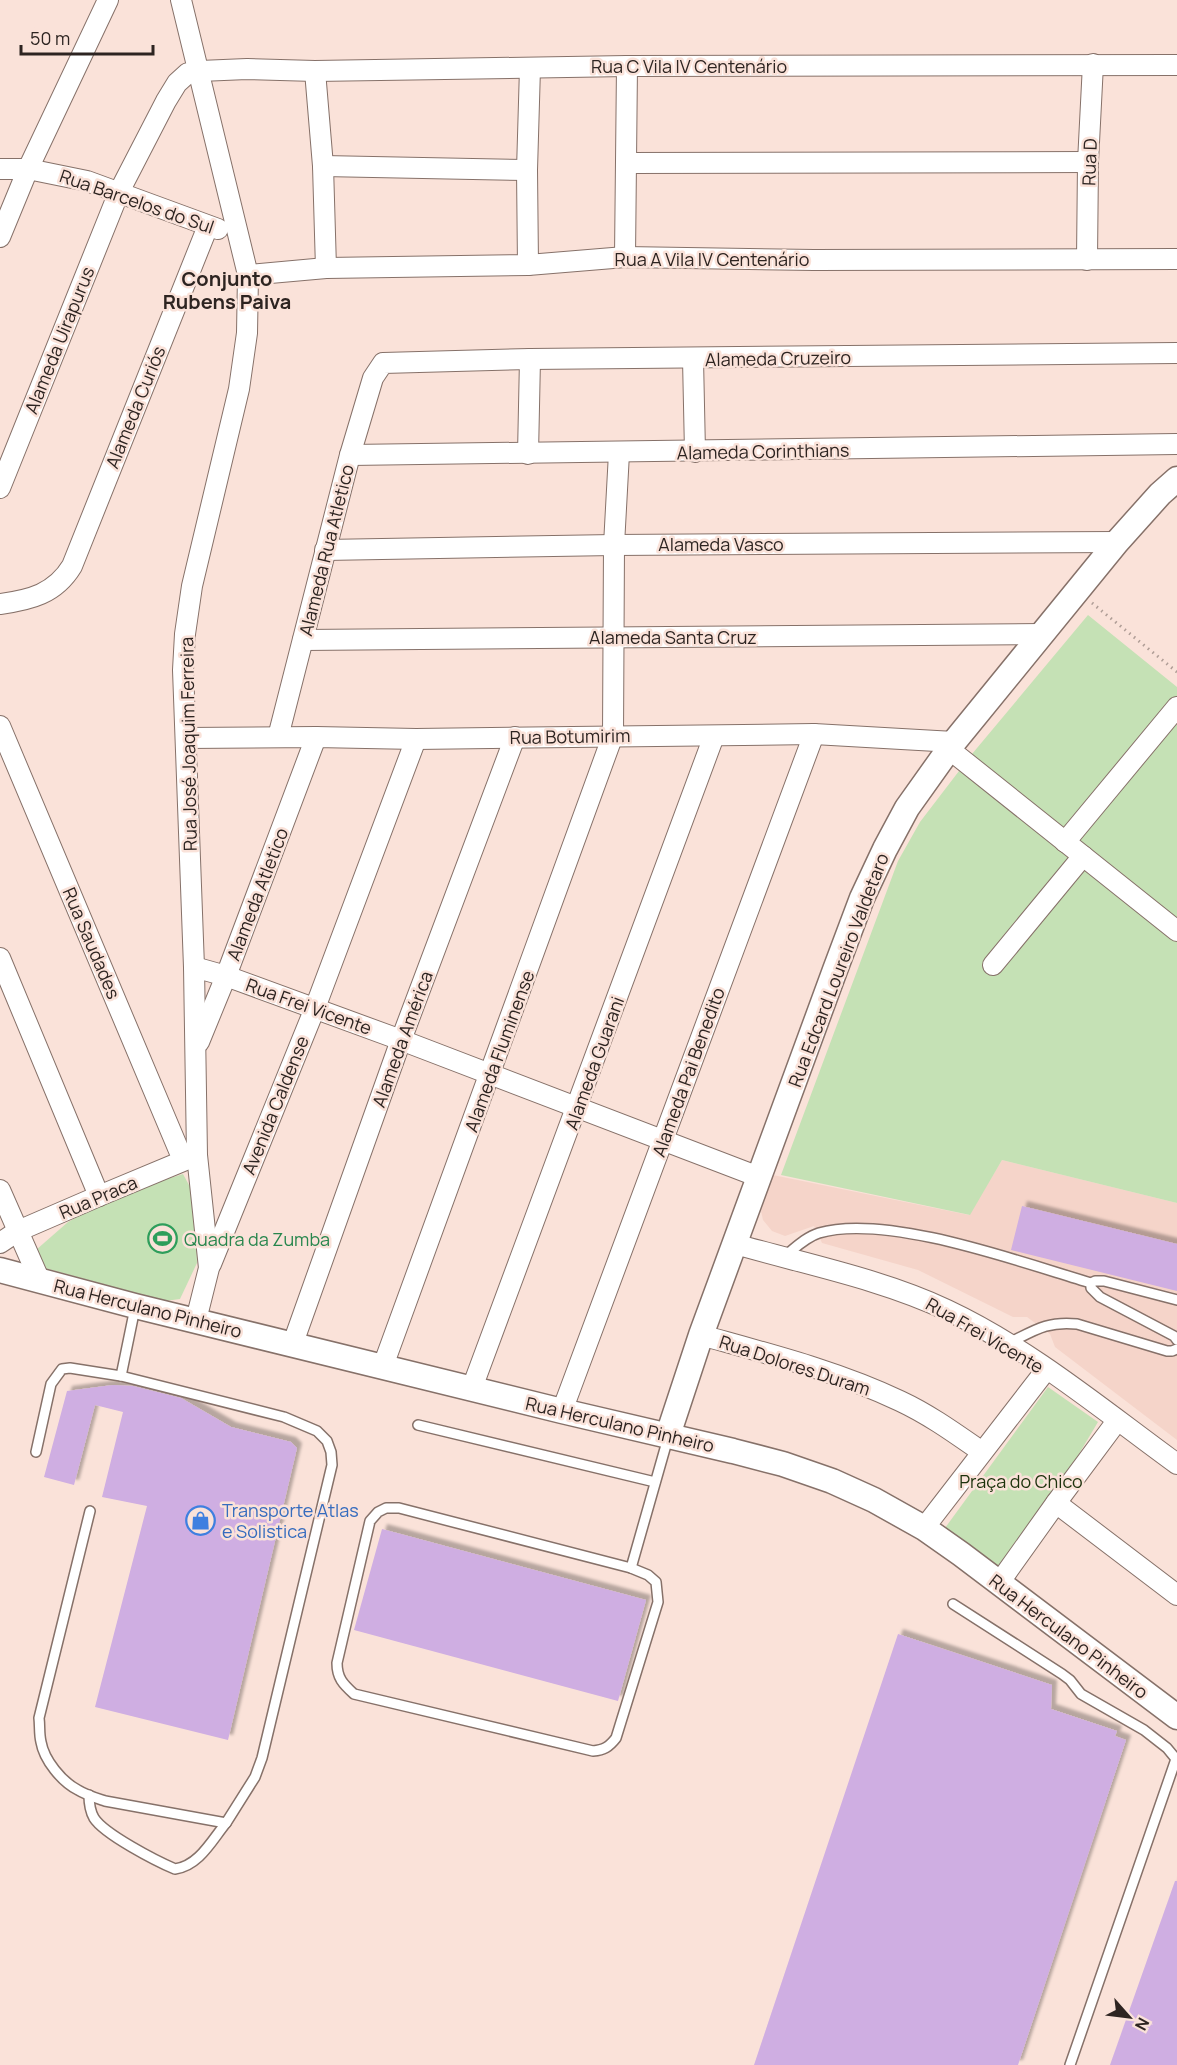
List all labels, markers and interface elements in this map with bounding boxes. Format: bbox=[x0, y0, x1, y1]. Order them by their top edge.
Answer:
scale bar bbox=[21, 18, 153, 56]
text: 50 m bbox=[30, 26, 70, 50]
street label: Rua C Vila IV Centenário bbox=[591, 54, 787, 78]
street label: Rua D bbox=[1076, 138, 1102, 186]
street label: Rua Barcelos do Sul bbox=[57, 163, 217, 239]
street label: Rua A Vila IV Centenário bbox=[615, 247, 809, 271]
street label: Alameda Uirapurus bbox=[19, 263, 99, 417]
district label: Conjunto Rubens Paiva bbox=[163, 265, 291, 315]
street label: Alameda Curiós bbox=[100, 342, 170, 472]
street label: Alameda Cruzeiro bbox=[705, 345, 851, 371]
street label: Alameda Corinthians bbox=[676, 437, 850, 465]
street label: Alameda Rua Atletico bbox=[293, 462, 359, 638]
street label: Alameda Vasco bbox=[658, 532, 784, 556]
street label: Alameda Santa Cruz bbox=[589, 625, 757, 649]
street label: Rua José Joaquim Ferreira bbox=[174, 637, 202, 851]
street label: Rua Botumirim bbox=[509, 723, 631, 749]
street label: Alameda Atletico bbox=[221, 824, 293, 964]
street label: Rua Edcard Loureiro Valdetaro bbox=[782, 850, 894, 1090]
street label: Rua Saudades bbox=[58, 884, 126, 1002]
street label: Alameda Fluminense bbox=[459, 967, 539, 1135]
street label: Alameda América bbox=[366, 968, 438, 1110]
street label: Rua Frei Vicente bbox=[243, 972, 375, 1040]
street label: Alameda Pai Benedito bbox=[646, 984, 730, 1160]
street label: Alameda Guarani bbox=[559, 993, 629, 1133]
street label: Avenida Caldense bbox=[236, 1032, 314, 1178]
street label: Rua Praca bbox=[55, 1170, 141, 1224]
sports icon: Quadra da Zumba bbox=[147, 1223, 179, 1255]
place label: Quadra da Zumba bbox=[184, 1227, 330, 1251]
street label: Rua Herculano Pinheiro bbox=[52, 1273, 244, 1343]
street label: Rua Frei Vicente bbox=[922, 1292, 1048, 1378]
street label: Rua Dolores Duram bbox=[717, 1329, 873, 1401]
street label: Rua Herculano Pinheiro bbox=[523, 1391, 717, 1457]
park label: Praça do Chico bbox=[959, 1469, 1083, 1493]
place label: Transporte Atlas e Solistica bbox=[222, 1498, 359, 1543]
shop icon: Transporte Atlas e Solistica bbox=[185, 1504, 217, 1536]
street label: Rua Herculano Pinheiro bbox=[985, 1568, 1153, 1704]
north arrow bbox=[1099, 1987, 1159, 2047]
text: N bbox=[1130, 2014, 1155, 2034]

